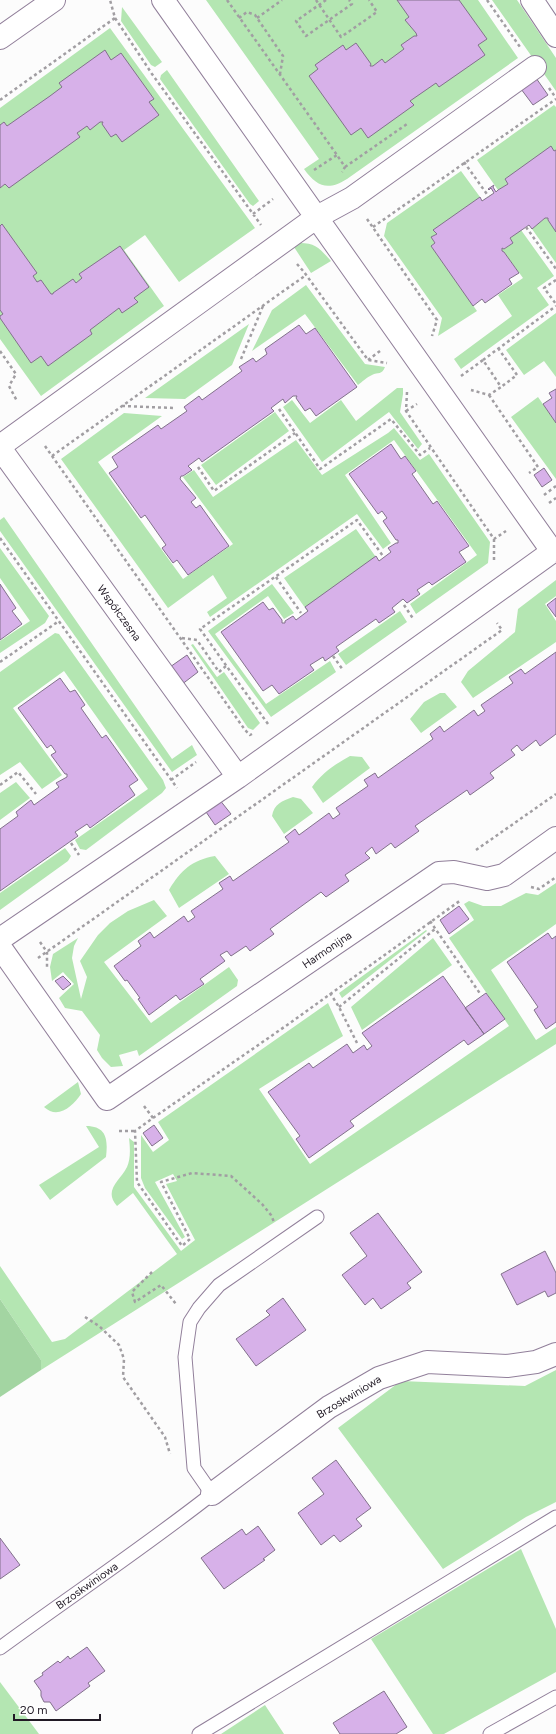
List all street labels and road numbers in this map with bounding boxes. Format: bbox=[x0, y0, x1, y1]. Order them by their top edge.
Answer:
street label: Współczesna bbox=[94, 583, 144, 643]
street label: Harmonijna bbox=[300, 929, 354, 971]
street label: Brzoskwiniowa bbox=[314, 1373, 384, 1421]
street label: Brzoskwiniowa bbox=[53, 1560, 121, 1612]

